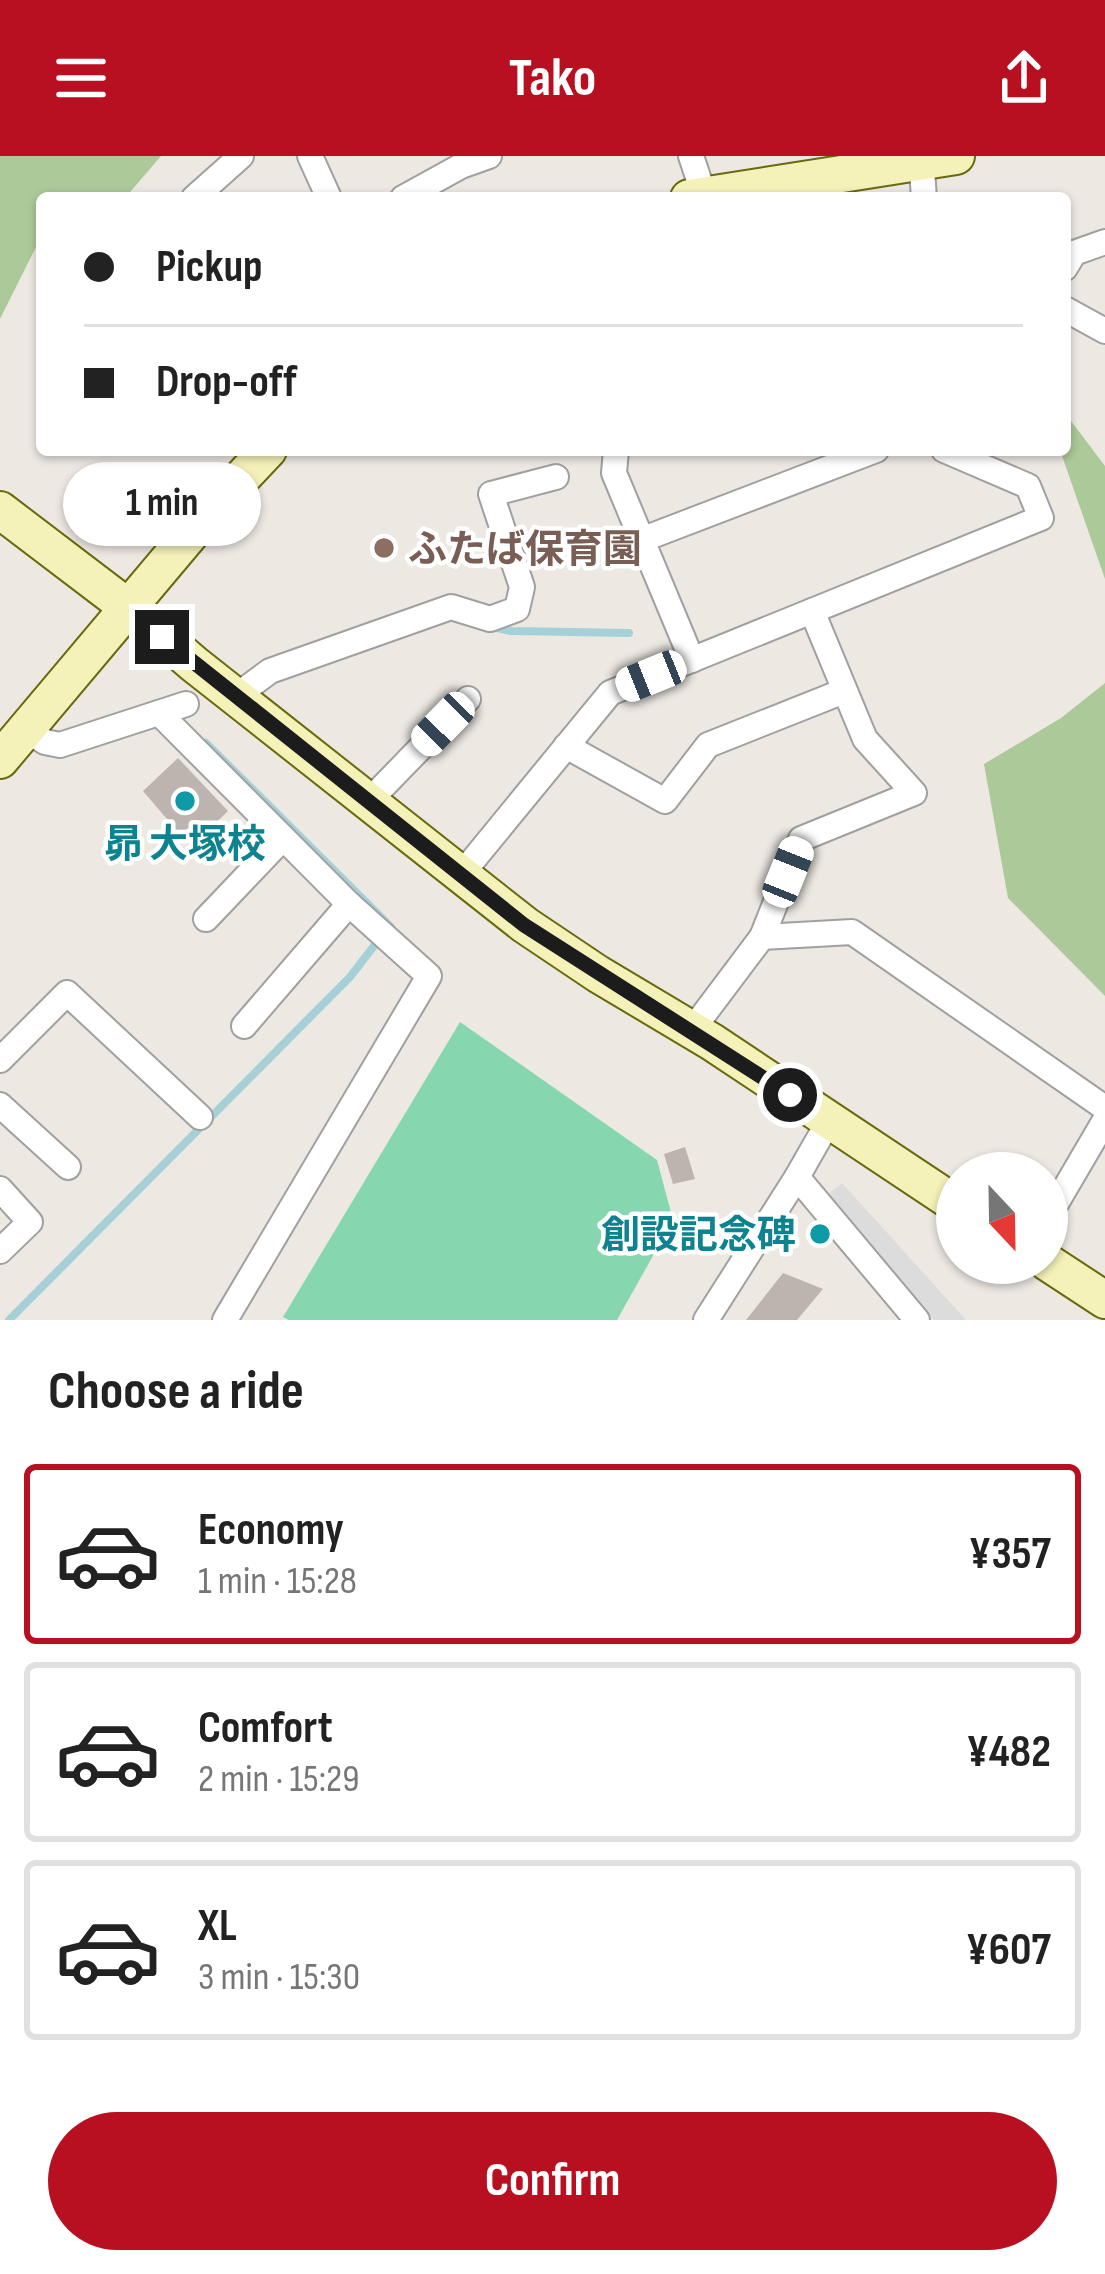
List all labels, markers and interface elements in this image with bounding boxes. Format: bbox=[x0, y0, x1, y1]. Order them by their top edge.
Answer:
icon: menu bbox=[48, 45, 114, 111]
icon: share bbox=[991, 45, 1057, 111]
text: Tako bbox=[509, 46, 596, 111]
text: Pickup bbox=[156, 240, 263, 295]
text: Drop-off bbox=[156, 355, 297, 410]
callout: 1 min bbox=[63, 463, 261, 547]
text: 1 min bbox=[126, 480, 198, 527]
place label: ふたば保育園 bbox=[408, 527, 642, 574]
marker: ふたば保育園 bbox=[371, 535, 397, 561]
route end bbox=[135, 610, 189, 664]
car bbox=[611, 646, 691, 706]
car bbox=[405, 686, 481, 762]
marker: 昴 大塚校 bbox=[172, 788, 198, 814]
place label: 昴 大塚校 bbox=[104, 822, 266, 869]
car bbox=[758, 832, 818, 912]
route start bbox=[763, 1068, 817, 1122]
north arrow bbox=[936, 1152, 1068, 1284]
map controls bbox=[936, 1152, 1068, 1284]
place label: 創設記念碑 bbox=[601, 1213, 796, 1260]
marker: 創設記念碑 bbox=[807, 1221, 833, 1247]
text: Choose a ride bbox=[48, 1359, 304, 1424]
icon: car bbox=[54, 1500, 162, 1608]
text: Economy bbox=[198, 1503, 344, 1558]
text: ¥357 bbox=[968, 1527, 1051, 1582]
text: 1 min · 15:28 bbox=[198, 1558, 357, 1605]
icon: car bbox=[54, 1698, 162, 1806]
text: Comfort bbox=[198, 1701, 333, 1756]
text: ¥482 bbox=[966, 1725, 1051, 1780]
text: 2 min · 15:29 bbox=[198, 1756, 359, 1803]
icon: car bbox=[54, 1896, 162, 2004]
text: XL bbox=[198, 1899, 237, 1954]
text: ¥607 bbox=[966, 1923, 1051, 1978]
text: 3 min · 15:30 bbox=[198, 1954, 360, 2001]
button: Confirm bbox=[48, 2112, 1057, 2250]

